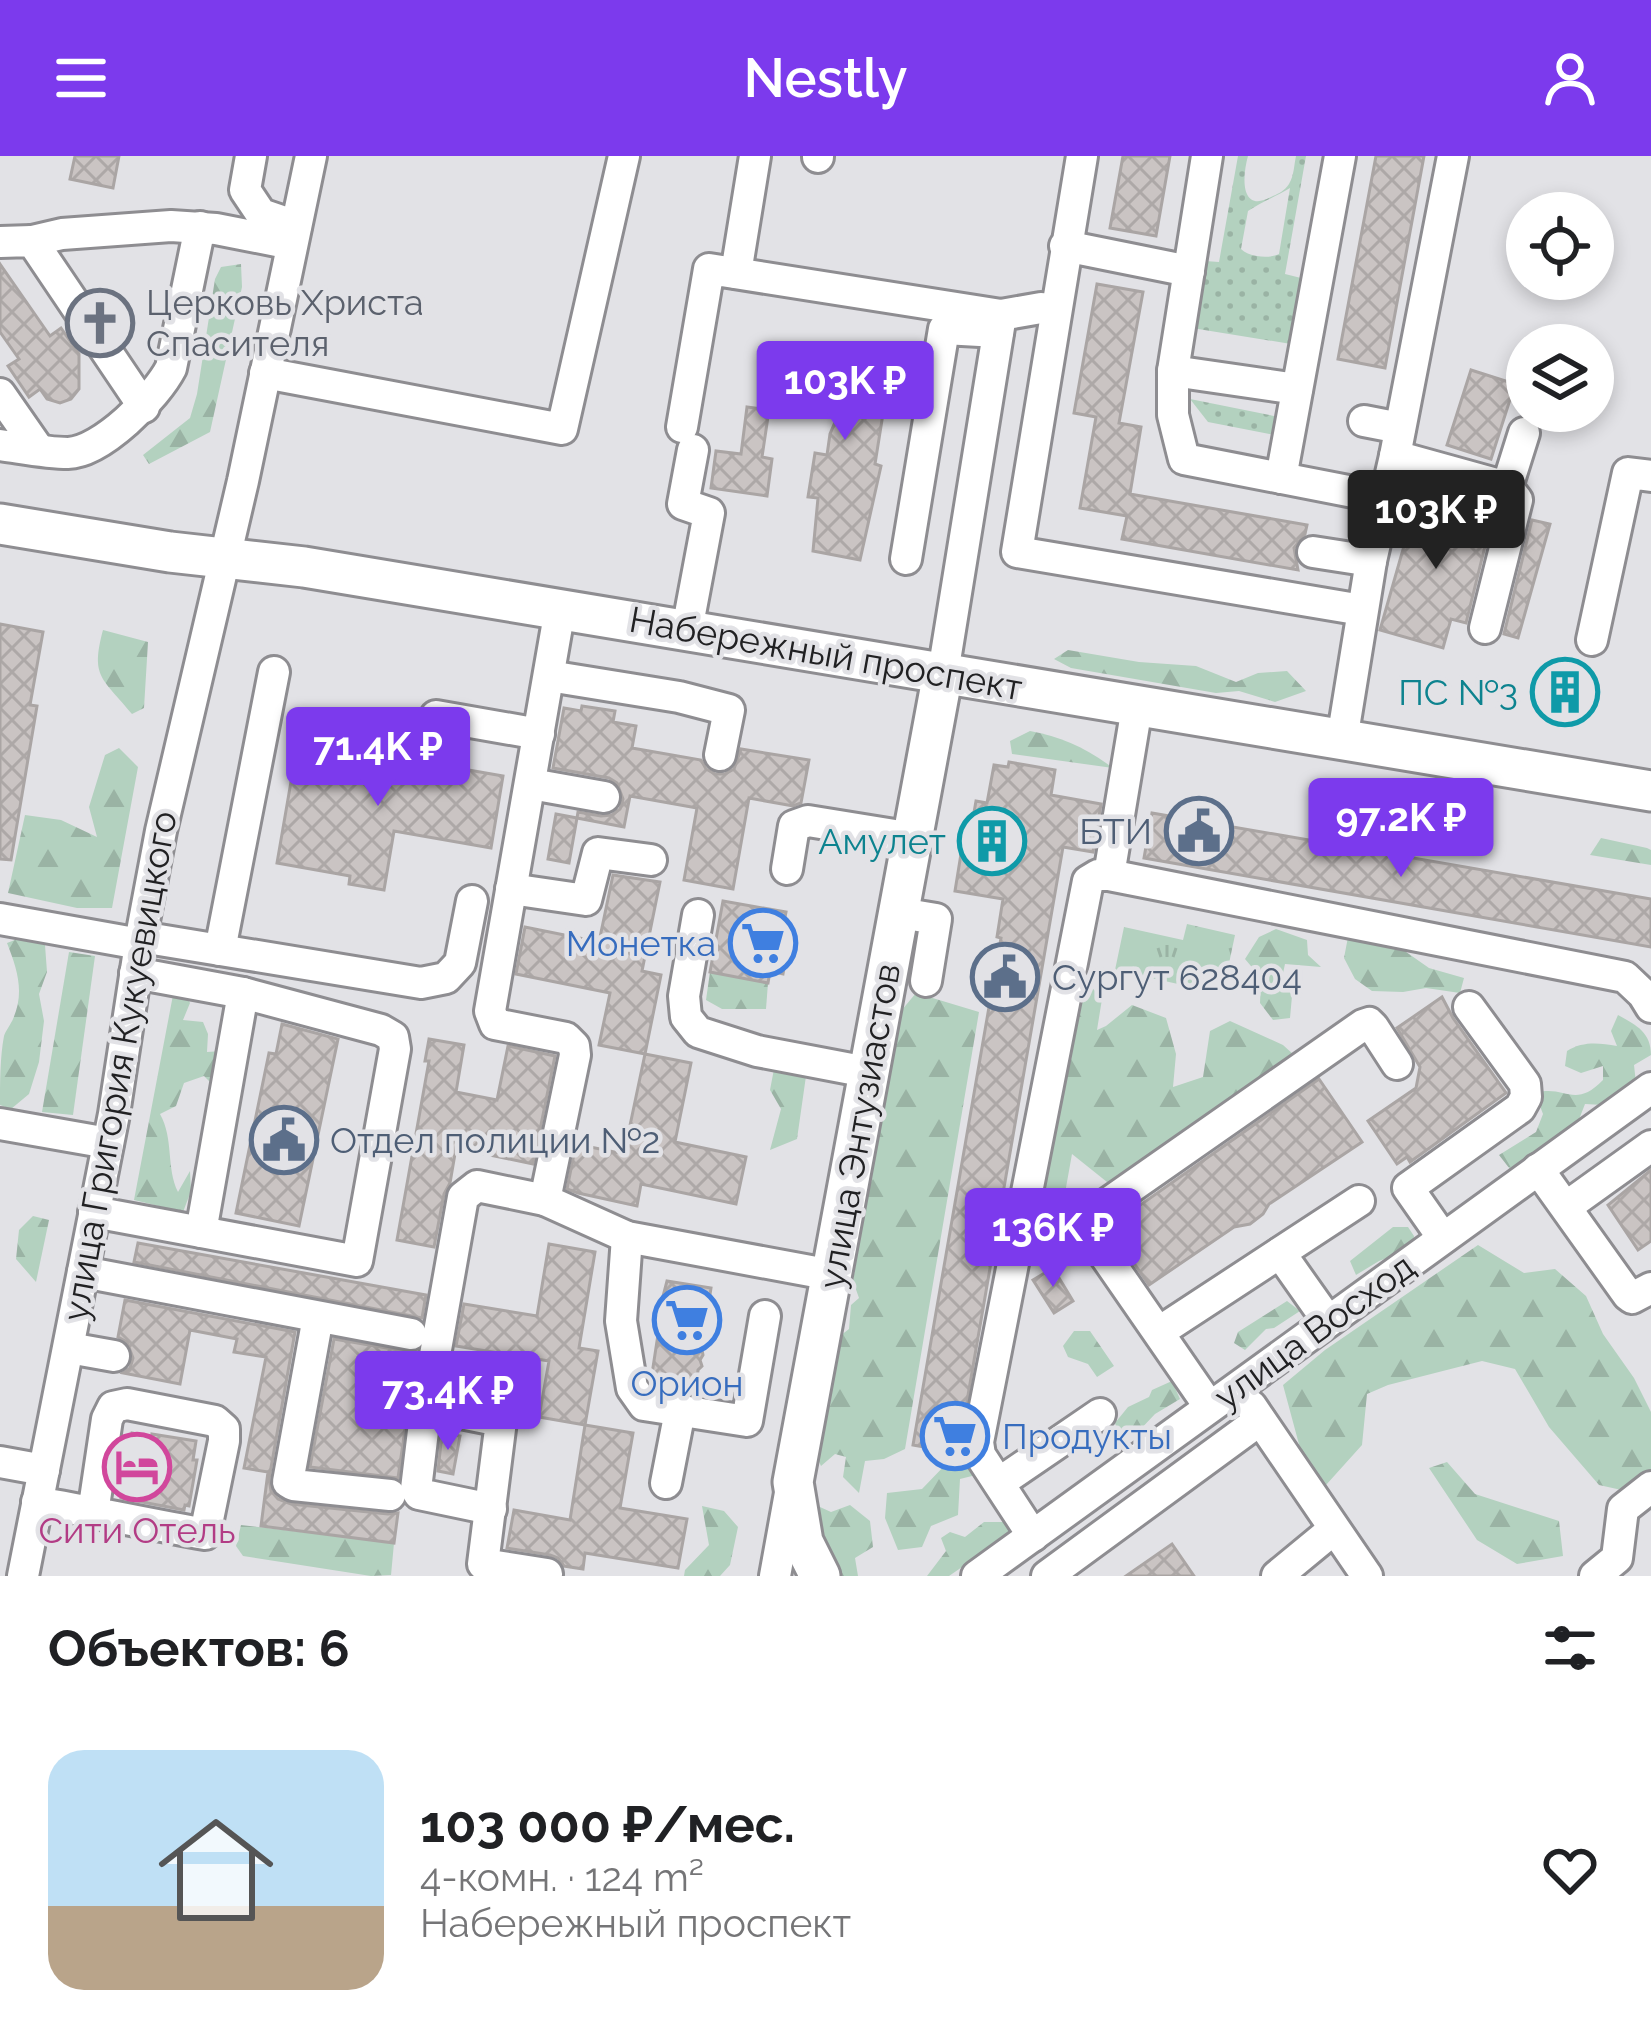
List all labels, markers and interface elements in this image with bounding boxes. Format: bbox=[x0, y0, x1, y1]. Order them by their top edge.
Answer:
icon: menu bbox=[48, 45, 114, 111]
icon: person bbox=[1537, 45, 1603, 111]
text: Nestly bbox=[744, 46, 907, 110]
map controls bbox=[1506, 192, 1614, 432]
button: locate bbox=[1506, 192, 1614, 300]
place label: Церковь Христа Спасителя bbox=[146, 281, 424, 364]
church icon: Церковь Христа Спасителя bbox=[65, 288, 135, 358]
button: layers bbox=[1506, 324, 1614, 432]
pin: 103K ₽ bbox=[747, 341, 943, 443]
text: 103K ₽ bbox=[784, 357, 906, 403]
pin: 103K ₽ bbox=[1338, 470, 1534, 572]
text: 103K ₽ bbox=[1375, 486, 1497, 532]
street label: Набережный проспект bbox=[626, 598, 1026, 708]
building icon: ПС №3 bbox=[1530, 657, 1600, 727]
place label: ПС №3 bbox=[1398, 671, 1518, 713]
pin: 71.4K ₽ bbox=[267, 707, 489, 809]
text: 71.4K ₽ bbox=[313, 723, 443, 769]
pin: 97.2K ₽ bbox=[1290, 778, 1512, 880]
text: 97.2K ₽ bbox=[1335, 794, 1467, 840]
public building icon: БТИ bbox=[1164, 796, 1234, 866]
building icon: Амулет bbox=[957, 806, 1027, 876]
street label: улица Григория Кукуевицкого bbox=[53, 808, 185, 1324]
place label: БТИ bbox=[1079, 810, 1152, 852]
place label: Амулет bbox=[818, 820, 946, 862]
supermarket icon: Монетка bbox=[728, 908, 798, 978]
place label: Монетка bbox=[566, 922, 716, 964]
public building icon: Сургут 628404 bbox=[970, 942, 1040, 1012]
place label: Сургут 628404 bbox=[1052, 956, 1302, 998]
street label: улица Энтузиастов bbox=[810, 960, 908, 1292]
public building icon: Отдел полиции №2 bbox=[249, 1105, 319, 1175]
place label: Отдел полиции №2 bbox=[330, 1119, 660, 1161]
pin: 136K ₽ bbox=[955, 1188, 1151, 1290]
text: 136K ₽ bbox=[992, 1204, 1114, 1250]
street label: улица Восход bbox=[1206, 1244, 1422, 1418]
supermarket icon: Орион bbox=[652, 1285, 722, 1355]
pin: 73.4K ₽ bbox=[337, 1351, 559, 1453]
place label: Орион bbox=[631, 1362, 743, 1404]
text: 73.4K ₽ bbox=[382, 1367, 514, 1413]
supermarket icon: Продукты bbox=[920, 1401, 990, 1471]
place label: Продукты bbox=[1002, 1415, 1172, 1457]
hotel icon: Сити Отель bbox=[102, 1432, 172, 1502]
place label: Сити Отель bbox=[38, 1509, 236, 1551]
icon: filters bbox=[1537, 1615, 1603, 1681]
text: Объектов: 6 bbox=[48, 1618, 350, 1678]
text: 103 000 ₽/мес. bbox=[420, 1794, 795, 1854]
icon: home bbox=[144, 1798, 288, 1942]
icon: heart bbox=[1537, 1837, 1603, 1903]
text: 4-комн. · 124 m² bbox=[420, 1854, 704, 1900]
text: Набережный проспект bbox=[420, 1900, 851, 1946]

